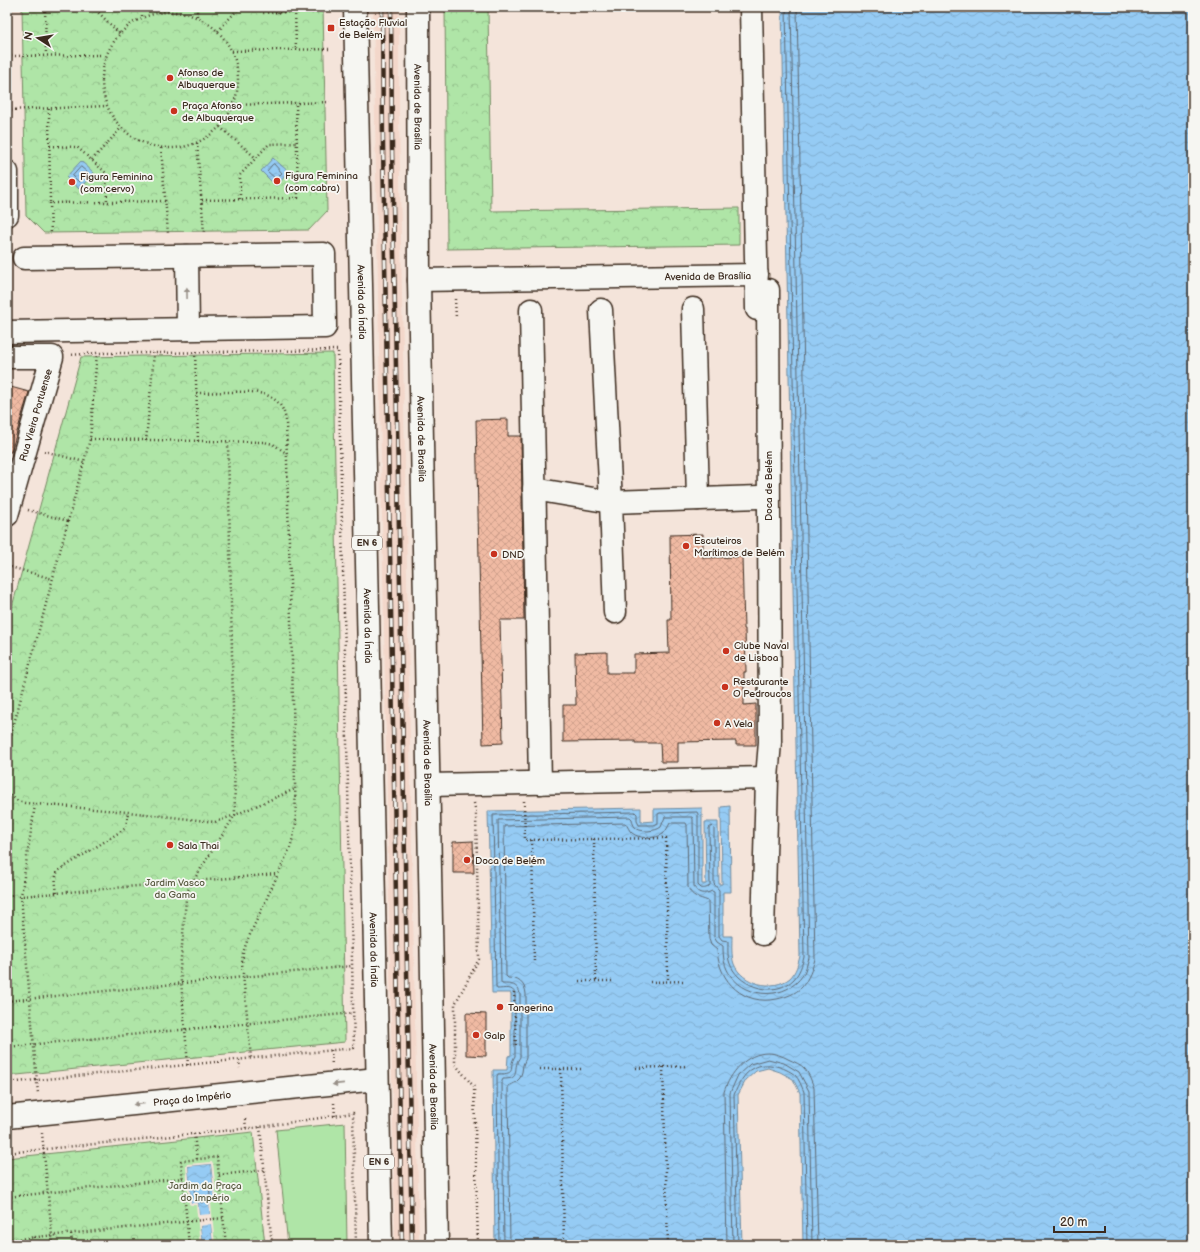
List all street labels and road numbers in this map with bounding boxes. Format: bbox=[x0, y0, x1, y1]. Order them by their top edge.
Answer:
street label: Avenida de Brasília bbox=[411, 64, 424, 151]
street label: Avenida da Índia bbox=[354, 264, 368, 340]
street label: Avenida de Brasília bbox=[665, 270, 752, 283]
street label: Rua Vieira Portuense bbox=[17, 368, 55, 463]
street label: Avenida de Brasília bbox=[414, 396, 428, 483]
street label: Doca de Belém bbox=[763, 451, 775, 521]
road number: EN 6 bbox=[352, 536, 382, 550]
street label: Avenida da Índia bbox=[361, 588, 374, 664]
street label: Avenida de Brasília bbox=[420, 720, 434, 807]
street label: Avenida da Índia bbox=[367, 912, 380, 988]
street label: Avenida de Brasília bbox=[426, 1044, 440, 1131]
street label: Praça do Império bbox=[153, 1089, 232, 1109]
road number: EN 6 bbox=[364, 1155, 394, 1169]

